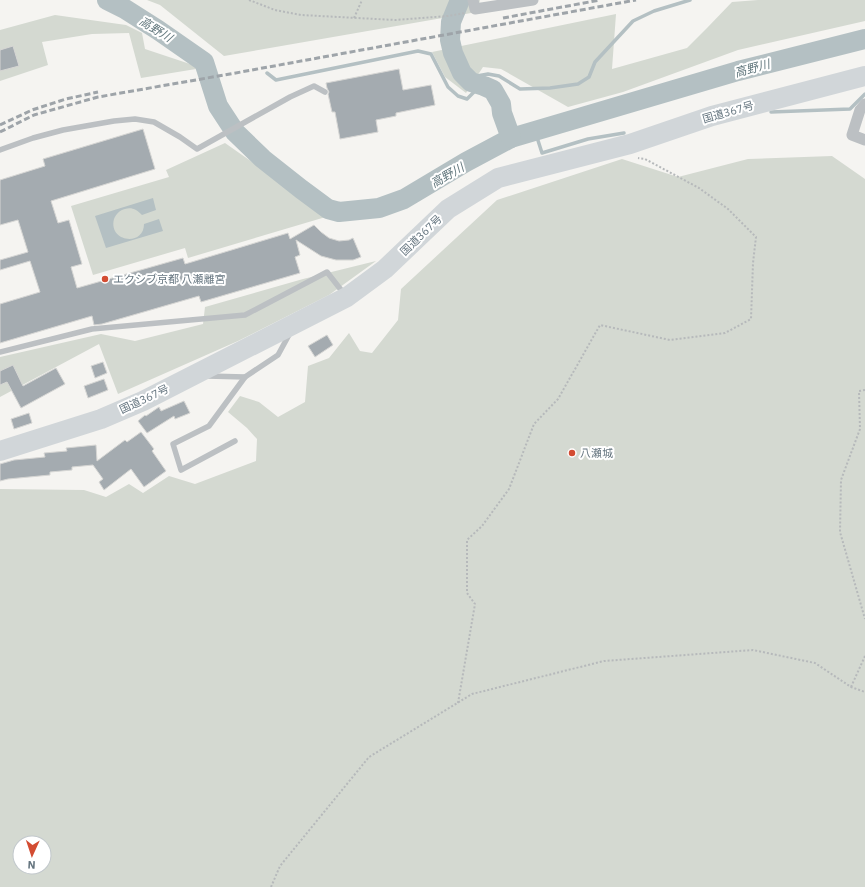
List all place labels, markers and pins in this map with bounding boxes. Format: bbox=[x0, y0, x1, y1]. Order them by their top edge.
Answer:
place label: エクシブ京都 八瀬離宮 bbox=[113, 272, 226, 286]
marker: エクシブ京都 八瀬離宮 bbox=[100, 274, 110, 284]
place label: 八瀬城 bbox=[580, 446, 613, 460]
marker: 八瀬城 bbox=[567, 448, 577, 458]

